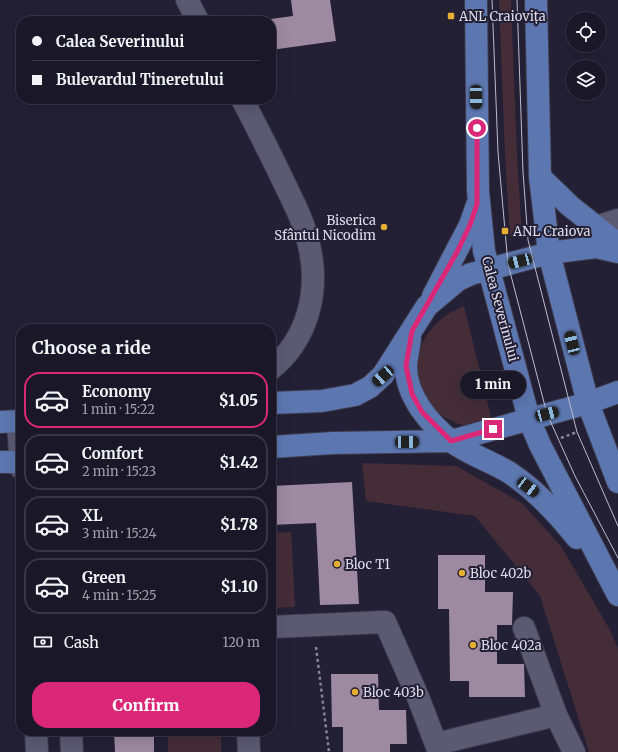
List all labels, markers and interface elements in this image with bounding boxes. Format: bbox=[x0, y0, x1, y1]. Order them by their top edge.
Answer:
place label: ANL Craiovița bbox=[458, 8, 546, 25]
marker: ANL Craiovița bbox=[446, 11, 456, 21]
map controls bbox=[566, 12, 606, 100]
button: locate bbox=[566, 12, 606, 52]
text: Calea Severinului bbox=[56, 32, 184, 51]
button: layers bbox=[566, 60, 606, 100]
text: Bulevardul Tineretului bbox=[56, 70, 224, 89]
car bbox=[470, 85, 482, 109]
route start bbox=[468, 119, 486, 137]
place label: Biserica Sfântul Nicodim bbox=[274, 212, 376, 244]
marker: Biserica Sfântul Nicodim bbox=[379, 222, 389, 232]
place label: ANL Craiova bbox=[512, 223, 591, 240]
marker: ANL Craiova bbox=[500, 226, 510, 236]
car bbox=[507, 252, 533, 270]
street label: Calea Severinului bbox=[478, 255, 522, 363]
car bbox=[563, 330, 581, 356]
text: Choose a ride bbox=[32, 336, 151, 359]
car bbox=[370, 364, 396, 388]
callout: 1 min bbox=[460, 371, 526, 399]
text: 1 min bbox=[475, 376, 511, 393]
icon: car bbox=[34, 382, 70, 418]
text: Economy bbox=[82, 382, 151, 401]
text: $1.05 bbox=[219, 391, 258, 410]
text: 1 min · 15:22 bbox=[82, 401, 155, 418]
car bbox=[534, 405, 560, 423]
route end bbox=[484, 420, 502, 438]
car bbox=[395, 436, 419, 448]
icon: car bbox=[34, 444, 70, 480]
text: Comfort bbox=[82, 444, 143, 463]
text: $1.42 bbox=[219, 453, 258, 472]
text: 2 min · 15:23 bbox=[82, 463, 156, 480]
car bbox=[515, 475, 541, 499]
icon: car bbox=[34, 506, 70, 542]
text: XL bbox=[82, 506, 103, 525]
text: $1.78 bbox=[220, 515, 258, 534]
text: 3 min · 15:24 bbox=[82, 525, 157, 542]
place label: Bloc T1 bbox=[345, 556, 390, 573]
marker: Bloc T1 bbox=[332, 559, 342, 569]
place label: Bloc 402b bbox=[470, 565, 532, 582]
icon: car bbox=[34, 568, 70, 604]
text: Green bbox=[82, 568, 126, 587]
marker: Bloc 402b bbox=[457, 568, 467, 578]
text: $1.10 bbox=[221, 577, 258, 596]
text: 4 min · 15:25 bbox=[82, 587, 157, 604]
icon: cash bbox=[32, 631, 54, 653]
text: Cash bbox=[64, 633, 99, 652]
text: 120 m bbox=[222, 634, 260, 651]
place label: Bloc 402a bbox=[481, 637, 542, 654]
marker: Bloc 402a bbox=[468, 640, 478, 650]
button: Confirm bbox=[32, 682, 260, 728]
place label: Bloc 403b bbox=[363, 684, 424, 701]
marker: Bloc 403b bbox=[350, 687, 360, 697]

